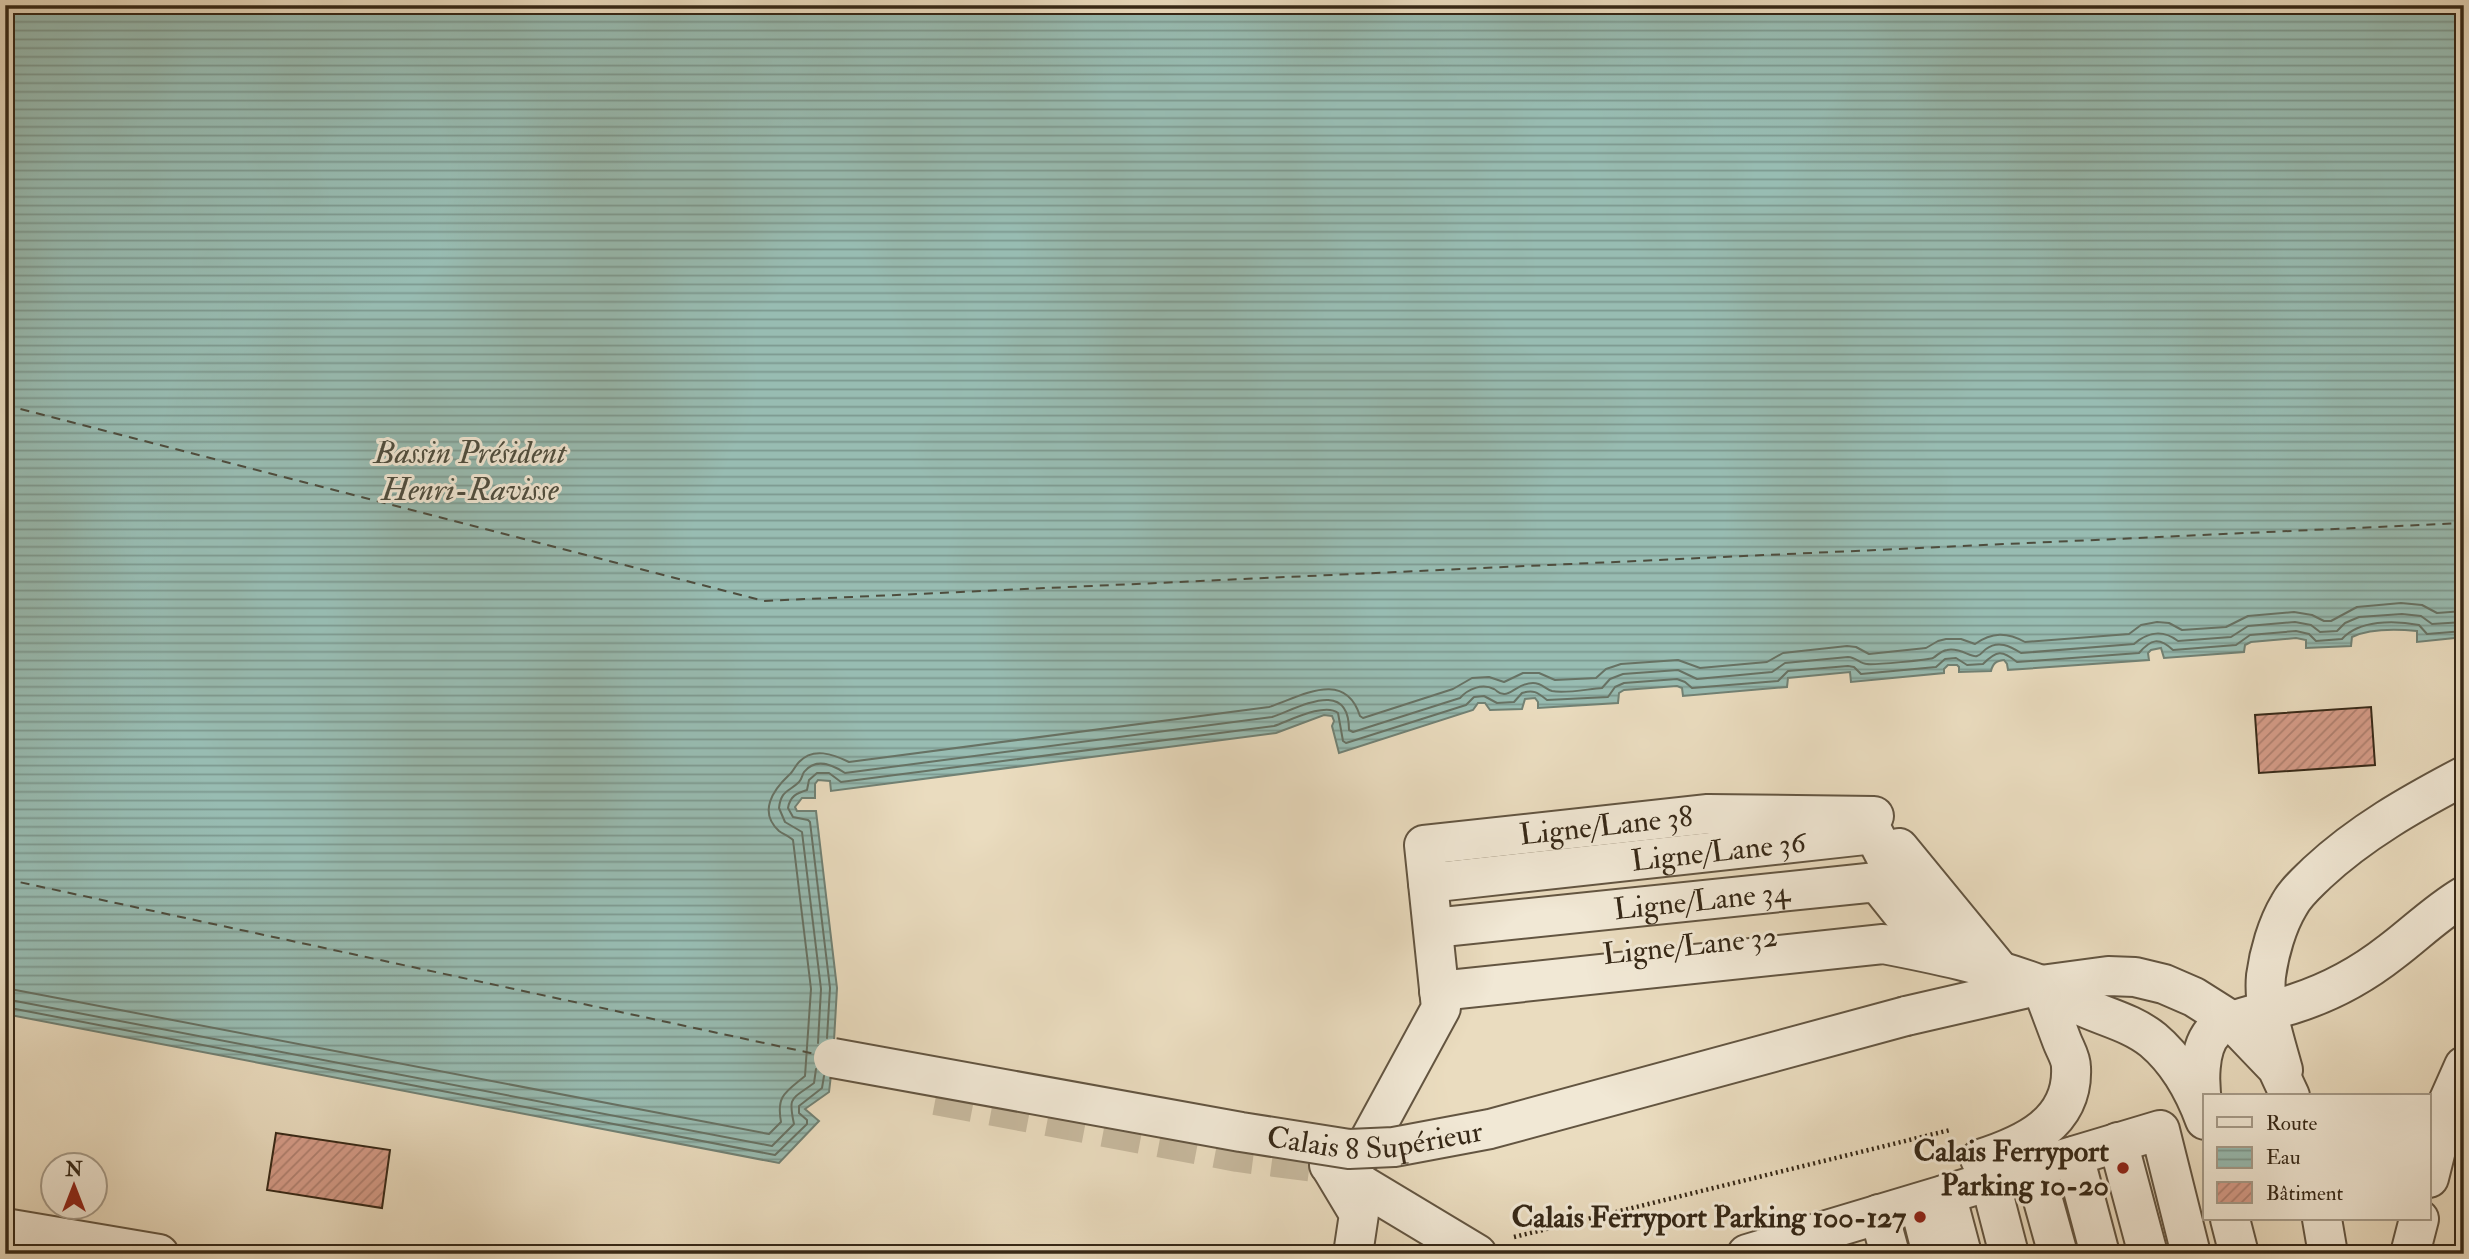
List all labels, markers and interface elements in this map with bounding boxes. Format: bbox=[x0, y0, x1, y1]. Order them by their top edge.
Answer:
water label: Bassin Président Henri-Ravisse bbox=[372, 433, 568, 510]
street label: Ligne/Lane 38 bbox=[1517, 798, 1695, 853]
street label: Ligne/Lane 36 bbox=[1629, 823, 1809, 880]
street label: Ligne/Lane 34 bbox=[1612, 873, 1793, 928]
street label: Ligne/Lane 32 bbox=[1601, 918, 1779, 973]
legend bbox=[2203, 1094, 2430, 1220]
text: Route bbox=[2266, 1110, 2318, 1137]
street label: Calais 8 Supérieur bbox=[1264, 1113, 1486, 1168]
place label: Calais Ferryport Parking 10-20 bbox=[1914, 1133, 2109, 1204]
text: Eau bbox=[2266, 1144, 2301, 1171]
north arrow bbox=[38, 1150, 108, 1220]
text: N bbox=[64, 1158, 83, 1182]
marker: Calais Ferryport Parking 10-20 bbox=[2115, 1160, 2131, 1176]
text: Bâtiment bbox=[2266, 1180, 2343, 1207]
place label: Calais Ferryport Parking 100-127 bbox=[1512, 1199, 1906, 1236]
marker: Calais Ferryport Parking 100-127 bbox=[1912, 1209, 1928, 1225]

